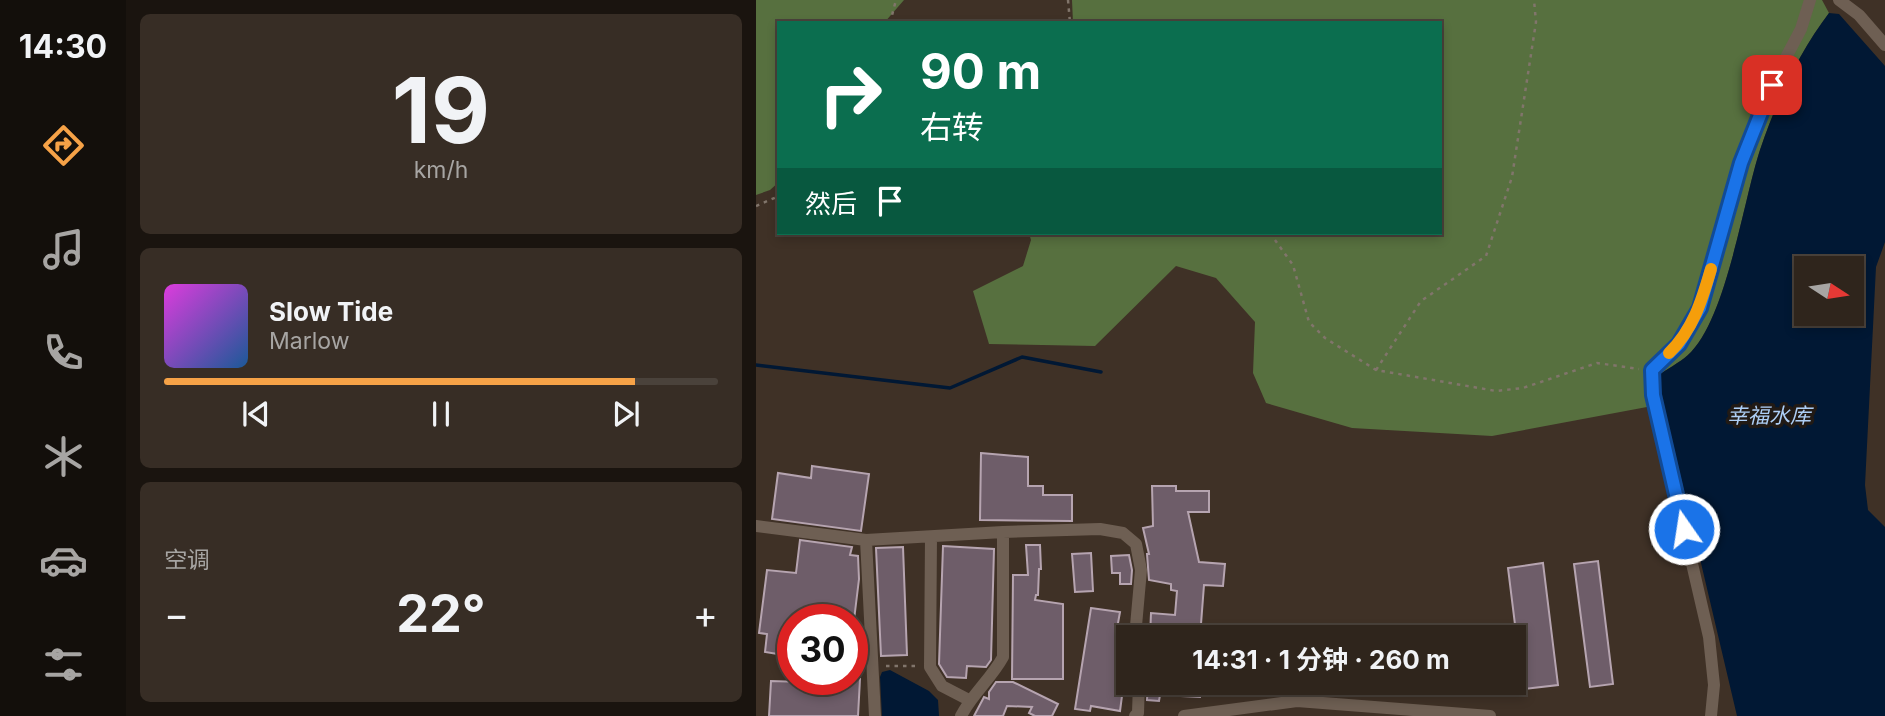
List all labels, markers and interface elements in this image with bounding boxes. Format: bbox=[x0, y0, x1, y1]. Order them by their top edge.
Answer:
text: 14:30 bbox=[19, 27, 107, 66]
text: 90 m bbox=[920, 42, 1041, 101]
icon: right bbox=[805, 49, 896, 140]
text: 19 bbox=[392, 55, 490, 165]
pin bbox=[1742, 55, 1802, 115]
icon: arrive bbox=[1753, 66, 1791, 104]
text: 右转 bbox=[920, 108, 984, 147]
icon: directions bbox=[39, 121, 88, 170]
text: km/h bbox=[414, 156, 468, 184]
icon: arrive bbox=[871, 182, 909, 220]
text: 然后 bbox=[805, 188, 857, 219]
icon: music bbox=[39, 225, 88, 274]
north arrow bbox=[1794, 256, 1864, 326]
map controls bbox=[1794, 256, 1864, 326]
text: Slow Tide bbox=[269, 296, 393, 327]
text: Marlow bbox=[269, 327, 349, 355]
icon: phone bbox=[39, 328, 88, 377]
icon: previous bbox=[237, 395, 275, 433]
icon: pause bbox=[422, 395, 460, 433]
icon: next bbox=[607, 395, 645, 433]
water label: 幸福水库 bbox=[1727, 403, 1814, 428]
icon: climate bbox=[39, 432, 88, 481]
position arrow bbox=[1647, 492, 1721, 566]
icon: car bbox=[39, 536, 88, 585]
text: 空调 bbox=[164, 546, 210, 574]
text: 22° bbox=[396, 582, 486, 645]
text: − bbox=[164, 591, 189, 637]
text: + bbox=[693, 591, 718, 637]
speed limit sign: 30 bbox=[777, 604, 868, 695]
icon: filters bbox=[39, 640, 88, 689]
text: 14:31 · 1 分钟 · 260 m bbox=[1192, 644, 1450, 675]

